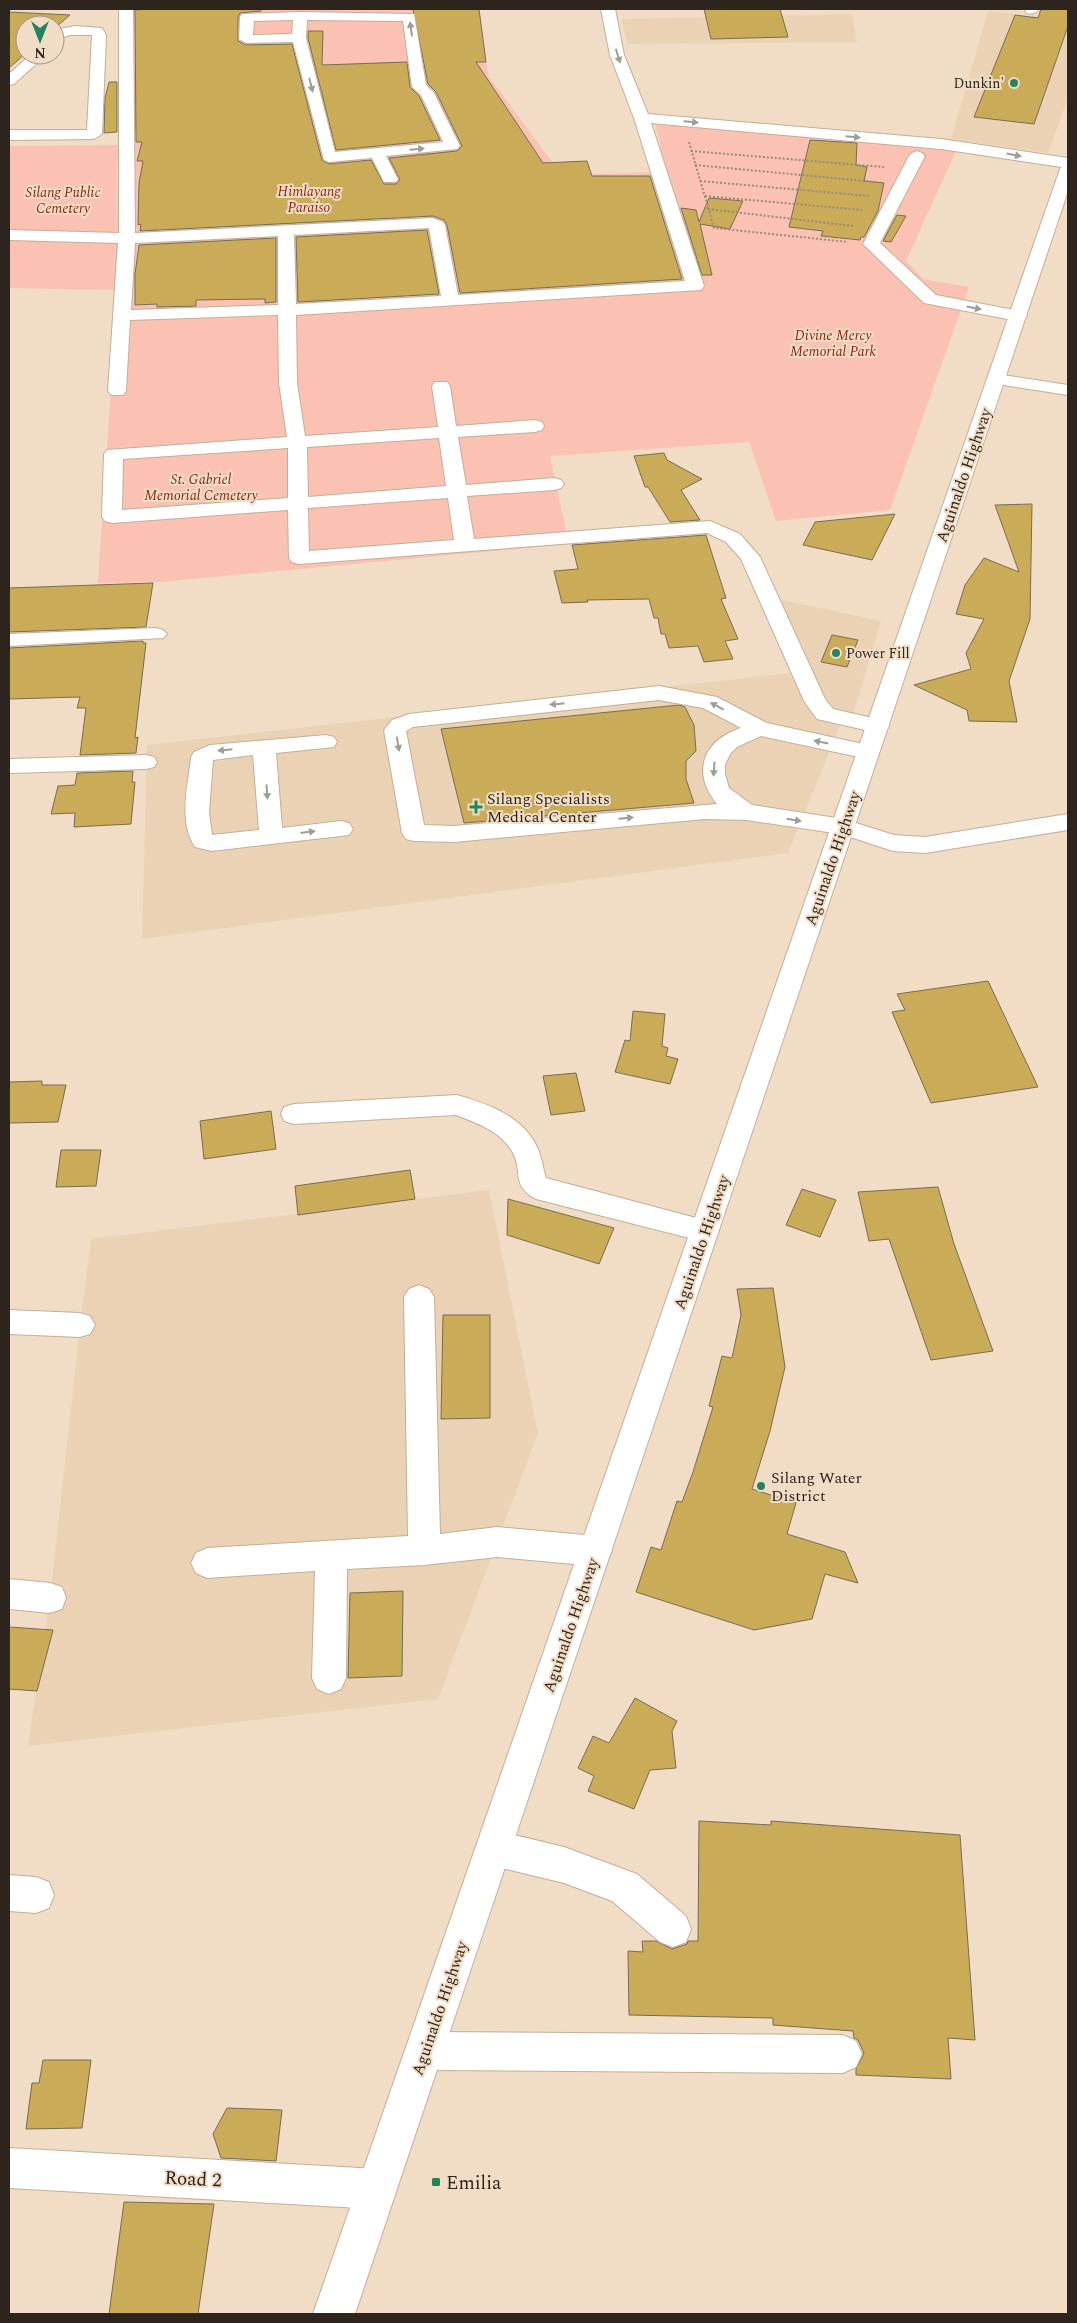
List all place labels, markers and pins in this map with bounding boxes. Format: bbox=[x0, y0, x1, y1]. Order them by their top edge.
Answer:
place label: Dunkin' bbox=[954, 73, 1004, 94]
marker: Dunkin' bbox=[1008, 77, 1020, 89]
place label: Power Fill bbox=[846, 643, 910, 664]
marker: Power Fill bbox=[830, 647, 842, 659]
place label: Silang Specialists Medical Center bbox=[487, 787, 610, 829]
marker: Silang Specialists Medical Center bbox=[469, 800, 483, 814]
place label: Silang Water District bbox=[771, 1466, 862, 1508]
marker: Silang Water District bbox=[755, 1480, 767, 1492]
place label: Emilia bbox=[446, 2169, 502, 2198]
marker: Emilia bbox=[430, 2176, 442, 2188]

